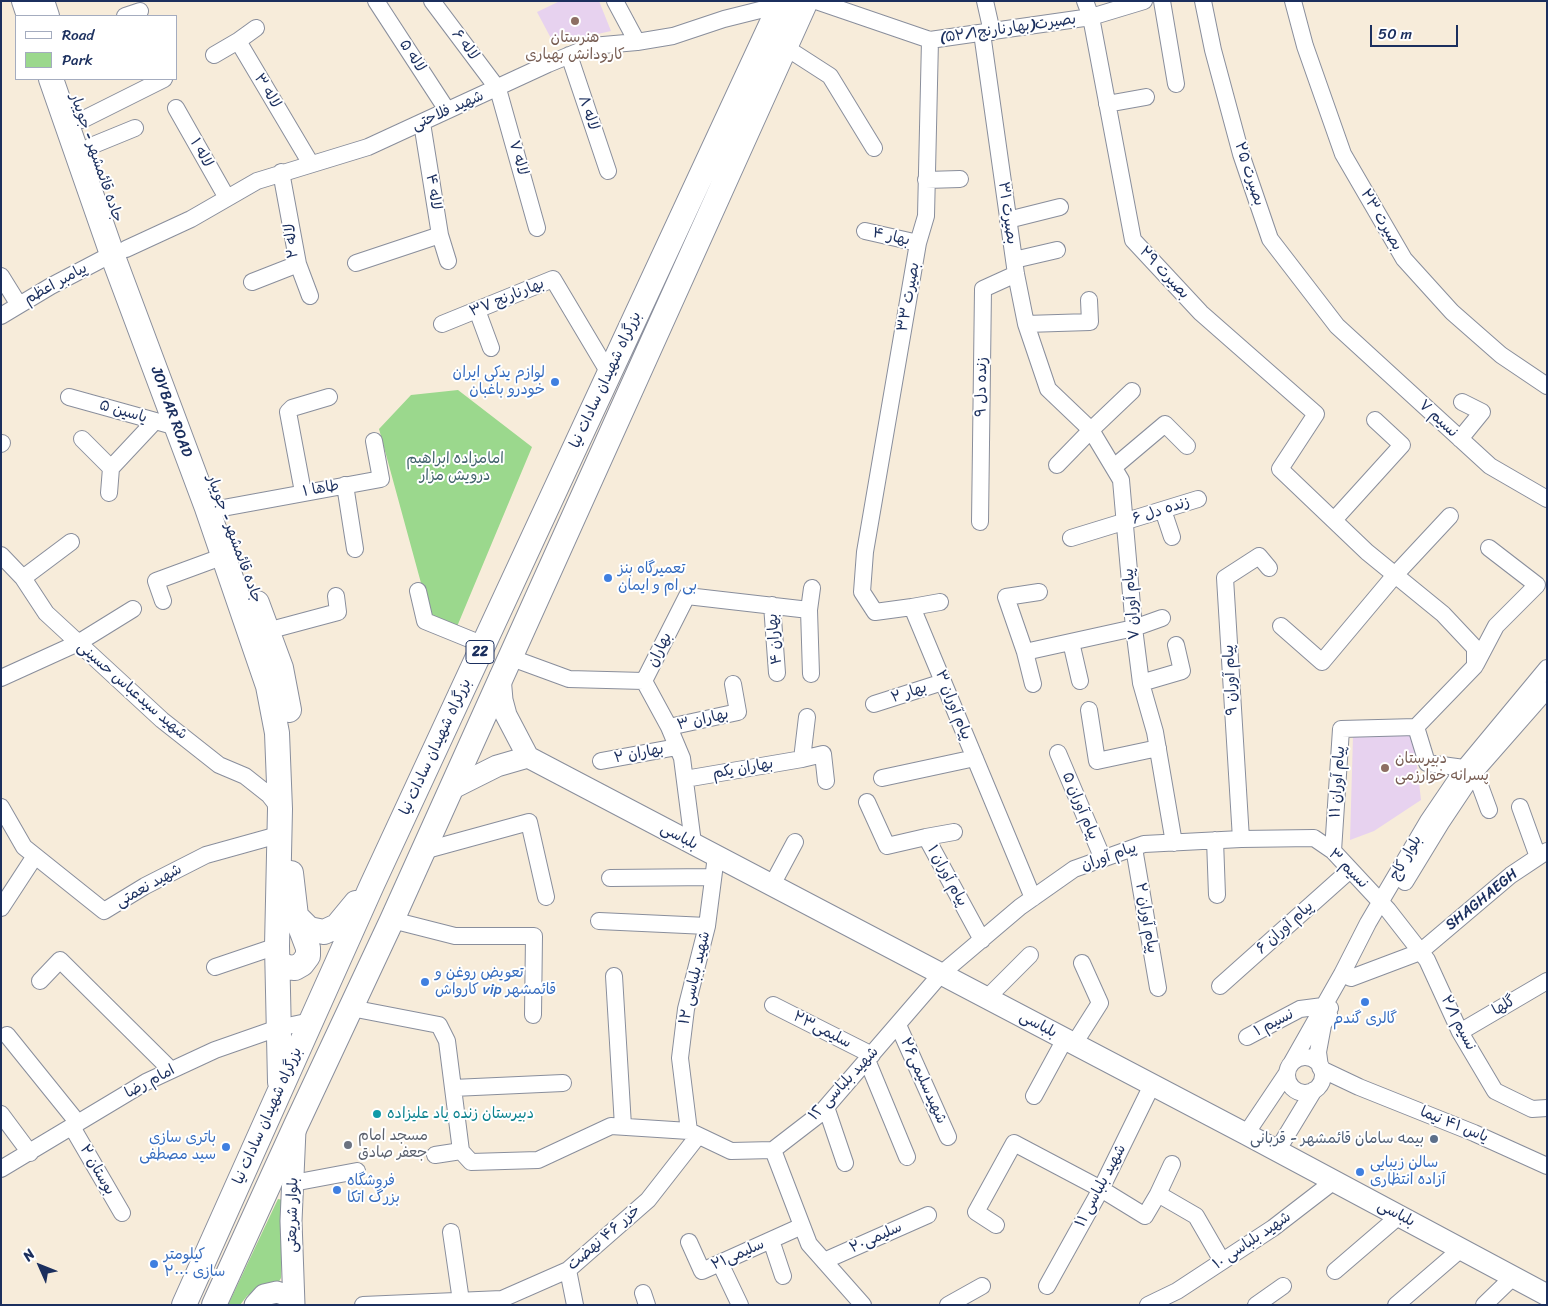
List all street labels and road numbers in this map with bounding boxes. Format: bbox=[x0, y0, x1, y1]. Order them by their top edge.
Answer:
street label: بصیرت(بهارنارنج۵۲/۱) bbox=[939, 11, 1077, 47]
street label: لاله ۶ bbox=[448, 26, 482, 64]
street label: لاله ۵ bbox=[395, 36, 429, 76]
street label: لاله ۳ bbox=[250, 70, 284, 112]
street label: شهید فلاحتی bbox=[409, 87, 487, 135]
street label: جاده قائمشهر - جویبار bbox=[66, 91, 126, 225]
street label: لاله ۸ bbox=[574, 93, 602, 133]
street label: لاله ۱ bbox=[186, 135, 216, 171]
street label: لاله ۷ bbox=[504, 138, 532, 178]
street label: بصیرت ۲۵ bbox=[1230, 140, 1268, 208]
street label: لاله ۴ bbox=[421, 173, 445, 211]
street label: بصیرت ۳۱ bbox=[994, 180, 1020, 246]
street label: بصیرت ۲۳ bbox=[1356, 186, 1406, 254]
street label: لاله ۲ bbox=[281, 223, 303, 259]
street label: بهار ۴ bbox=[870, 224, 912, 250]
street label: بصیرت ۲۹ bbox=[1135, 243, 1193, 303]
street label: پیامبر اعظم bbox=[21, 259, 91, 309]
street label: بصیرت ۳۳ bbox=[894, 261, 924, 333]
street label: بهارنارنج ۳۷ bbox=[467, 275, 547, 321]
street label: بزرگراه شهیدان سادات نیا bbox=[566, 309, 646, 451]
street label: زنده دل ۹ bbox=[972, 357, 992, 417]
street label: JOYBAR ROAD bbox=[146, 364, 196, 460]
street label: نسیم ۷ bbox=[1415, 396, 1461, 442]
street label: یاسین ۵ bbox=[97, 397, 149, 427]
street label: جاده قائمشهر - جویبار bbox=[202, 472, 266, 606]
street label: طاها ۱ bbox=[301, 477, 341, 501]
street label: زنده دل ۶ bbox=[1130, 493, 1192, 529]
street label: پیام آوران ۷ bbox=[1120, 567, 1144, 641]
street label: بهاران ۴ bbox=[764, 613, 786, 665]
street label: بهاران bbox=[644, 630, 676, 670]
street label: شهید سیدعباس حسینی bbox=[73, 638, 191, 744]
road number: 22 bbox=[466, 640, 494, 664]
street label: پیام آوران ۹ bbox=[1220, 644, 1242, 716]
street label: پیام آوران ۳ bbox=[931, 667, 975, 743]
street label: بزرگراه شهیدان سادات نیا bbox=[396, 676, 476, 818]
street label: بهار ۲ bbox=[889, 679, 929, 707]
street label: بهاران ۳ bbox=[675, 705, 731, 735]
street label: بهاران ۲ bbox=[613, 740, 665, 768]
street label: پیام آوران ۱۱ bbox=[1327, 745, 1349, 819]
street label: بهاران یکم bbox=[711, 755, 775, 783]
street label: پیام آوران ۵ bbox=[1058, 769, 1102, 843]
street label: بلباسی bbox=[657, 820, 701, 854]
street label: بلوار کاج bbox=[1386, 832, 1426, 884]
street label: پیام آوران bbox=[1079, 839, 1139, 875]
street label: پیام آوران ۱ bbox=[923, 842, 971, 910]
street label: نسیم ۳ bbox=[1324, 845, 1372, 893]
street label: شهید نعمتی bbox=[113, 860, 185, 912]
street label: SHAGHAEGH bbox=[1442, 865, 1522, 935]
street label: پیام آوران ۲ bbox=[1131, 881, 1161, 955]
street label: پیام آوران ۶ bbox=[1253, 898, 1317, 958]
street label: شهید بلباسی ١٣ bbox=[675, 929, 715, 1027]
street label: نسیم ۲/۱ bbox=[1436, 992, 1480, 1054]
street label: گلها bbox=[1489, 992, 1519, 1020]
street label: نسیم ۱ bbox=[1251, 1005, 1297, 1041]
street label: سلیمی۲۳ bbox=[790, 1008, 854, 1052]
street label: بلباسی bbox=[1016, 1008, 1060, 1042]
street label: شهیدسلیمی۲۶ bbox=[896, 1035, 950, 1127]
street label: شهید بلباسی ١٢ bbox=[805, 1043, 883, 1125]
street label: بزرگراه شهیدان سادات نیا bbox=[230, 1045, 306, 1187]
street label: امام رضا bbox=[122, 1061, 178, 1103]
street label: یاس ۴۱ نیما bbox=[1417, 1103, 1491, 1147]
street label: بوستان ۲ bbox=[75, 1142, 119, 1198]
street label: شهید بلباسی ١١ bbox=[1072, 1142, 1130, 1230]
street label: بلوار شریعتی bbox=[283, 1177, 303, 1253]
street label: بلباسی bbox=[1374, 1197, 1418, 1231]
street label: خزر ۴۶ نهضت bbox=[564, 1201, 644, 1275]
street label: شهید بلباسی ١٠ bbox=[1210, 1208, 1294, 1274]
street label: سلیمی۲۰ bbox=[847, 1218, 905, 1258]
street label: سلیمی۲۱ bbox=[709, 1235, 767, 1275]

